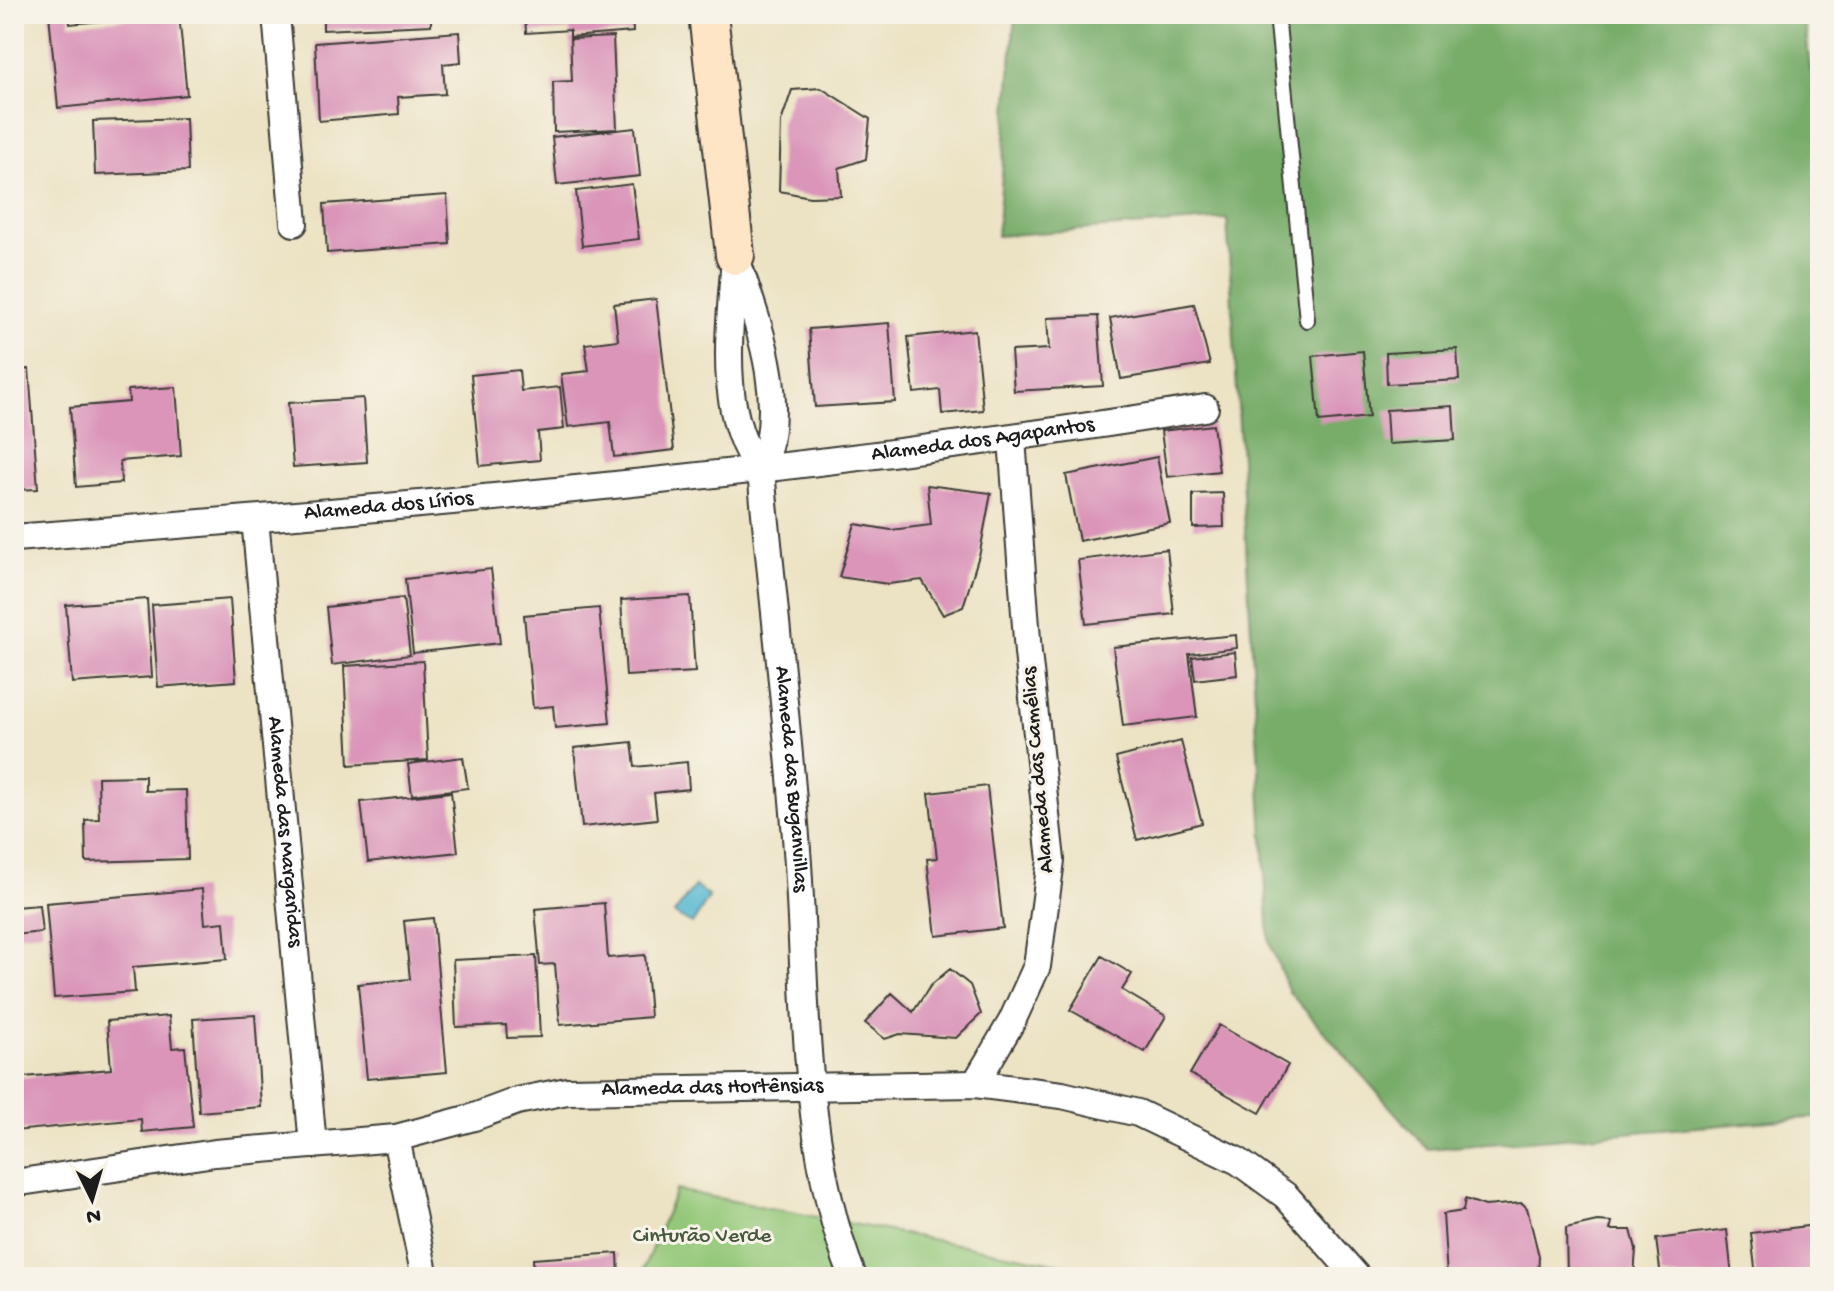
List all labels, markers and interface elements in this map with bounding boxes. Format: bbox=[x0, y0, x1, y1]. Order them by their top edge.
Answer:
street label: Alameda dos Agapantos bbox=[870, 412, 1097, 469]
street label: Alameda dos Lírios bbox=[303, 486, 475, 527]
street label: Alameda das Buganvillas bbox=[768, 665, 813, 894]
street label: Alameda das Camélias bbox=[1017, 665, 1061, 874]
street label: Alameda das Margaridas bbox=[260, 715, 308, 949]
street label: Alameda das Hortênsias bbox=[601, 1074, 824, 1103]
north arrow bbox=[52, 1159, 132, 1239]
text: N bbox=[85, 1201, 102, 1229]
park label: Cinturão Verde bbox=[633, 1224, 772, 1250]

